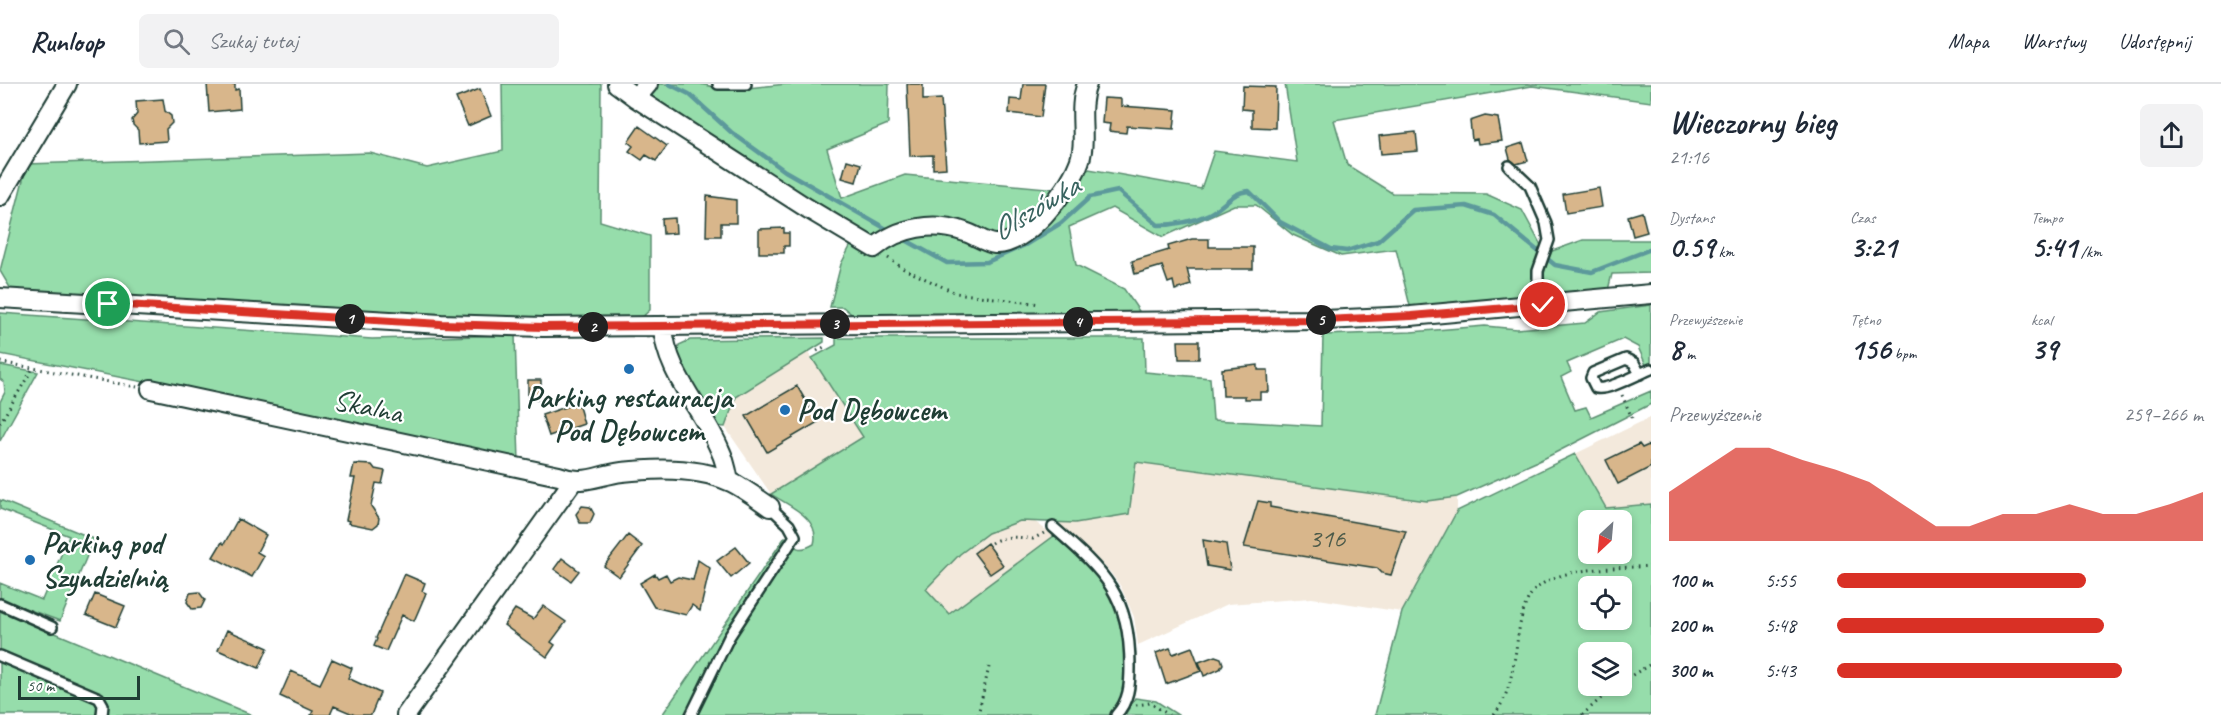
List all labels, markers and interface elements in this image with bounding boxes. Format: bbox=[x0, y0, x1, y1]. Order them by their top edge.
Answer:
search box bbox=[139, 14, 559, 68]
text: Runloop bbox=[30, 24, 103, 59]
icon: search bbox=[160, 25, 193, 58]
text: Szukaj tutaj bbox=[208, 27, 298, 55]
text: Mapa bbox=[1948, 28, 1989, 54]
text: Warstwy bbox=[2022, 28, 2086, 54]
text: Udostępnij bbox=[2119, 28, 2191, 54]
text: Wieczorny bieg bbox=[1669, 101, 1836, 143]
button: share bbox=[2140, 104, 2203, 167]
text: 21:16 bbox=[1669, 145, 1709, 170]
water label: Olszówka bbox=[983, 164, 1089, 250]
text: Dystans bbox=[1669, 208, 1714, 228]
text: Czas bbox=[1850, 208, 1875, 228]
text: Tempo bbox=[2031, 208, 2063, 228]
text: 0.59 bbox=[1669, 228, 1715, 266]
text: 3:21 bbox=[1850, 228, 1896, 266]
text: 5:41 bbox=[2031, 228, 2077, 266]
text: km bbox=[1715, 242, 1734, 262]
text: /km bbox=[2077, 242, 2102, 262]
pin bbox=[82, 278, 133, 329]
pin bbox=[1517, 279, 1568, 330]
icon: arrive bbox=[91, 287, 124, 320]
icon: check bbox=[1526, 288, 1559, 321]
pin: 1 bbox=[335, 304, 365, 334]
pin: 5 bbox=[1306, 305, 1336, 335]
pin: 4 bbox=[1063, 307, 1093, 337]
text: 1 bbox=[346, 309, 354, 329]
pin: 3 bbox=[820, 309, 850, 339]
text: 5 bbox=[1318, 310, 1324, 330]
text: Przewyższenie bbox=[1669, 310, 1742, 330]
text: Tętno bbox=[1850, 310, 1881, 330]
text: kcal bbox=[2031, 310, 2052, 330]
pin: 2 bbox=[578, 312, 608, 342]
text: 4 bbox=[1074, 312, 1082, 332]
text: 3 bbox=[831, 314, 839, 334]
text: 2 bbox=[589, 317, 597, 337]
text: 8 bbox=[1669, 330, 1683, 368]
text: 156 bbox=[1850, 330, 1891, 368]
text: 39 bbox=[2031, 330, 2058, 368]
text: m bbox=[1683, 344, 1695, 364]
text: bpm bbox=[1891, 344, 1917, 364]
marker: Parking restauracja Pod Dębowcem bbox=[622, 362, 636, 376]
place label: Parking restauracja Pod Dębowcem bbox=[526, 378, 735, 450]
street label: Skalna bbox=[330, 380, 408, 432]
place label: Pod Dębowcem bbox=[797, 391, 949, 429]
text: Przewyższenie bbox=[1669, 402, 1761, 427]
text: 259–266 m bbox=[2124, 402, 2203, 427]
marker: Pod Dębowcem bbox=[778, 403, 792, 417]
north arrow bbox=[1578, 510, 1632, 564]
map controls bbox=[1578, 510, 1632, 696]
house number: 316 bbox=[1309, 521, 1346, 555]
place label: Parking pod Szyndzielnią bbox=[42, 524, 169, 597]
marker: Parking pod Szyndzielnią bbox=[23, 553, 37, 567]
text: 100 m bbox=[1669, 568, 1712, 593]
text: 5:55 bbox=[1765, 568, 1796, 593]
button: locate bbox=[1578, 576, 1632, 630]
text: 200 m bbox=[1669, 613, 1712, 638]
text: 5:48 bbox=[1765, 613, 1796, 638]
button: layers bbox=[1578, 642, 1632, 696]
text: 300 m bbox=[1669, 658, 1712, 683]
text: 5:43 bbox=[1765, 658, 1796, 683]
scale bar bbox=[18, 673, 140, 700]
text: 50 m bbox=[27, 676, 54, 696]

